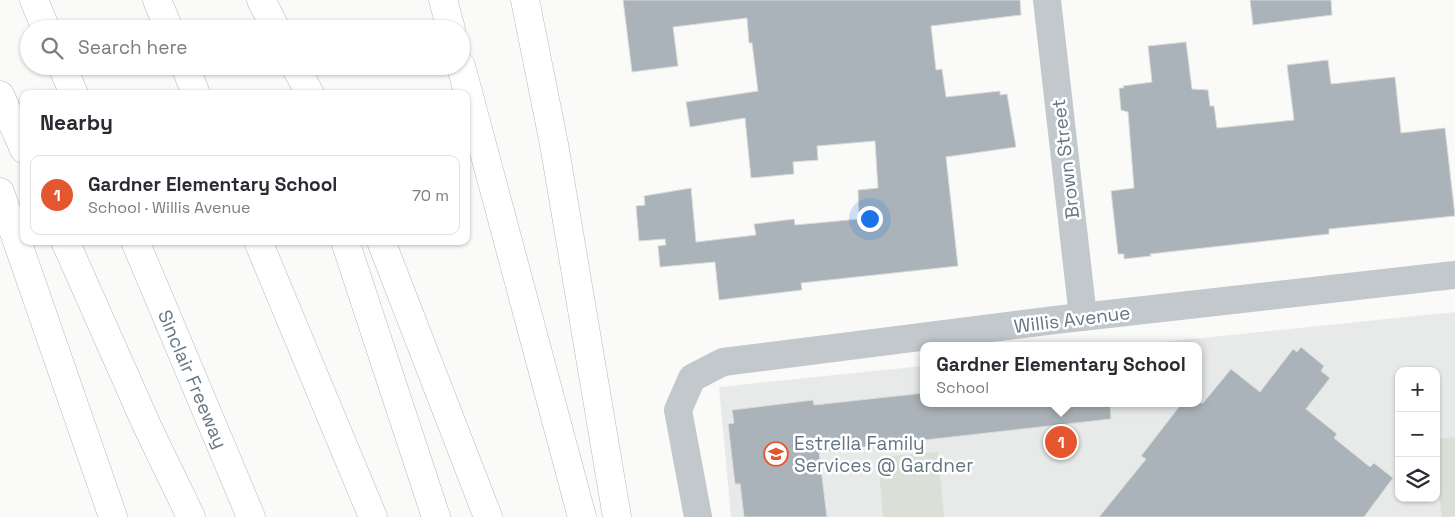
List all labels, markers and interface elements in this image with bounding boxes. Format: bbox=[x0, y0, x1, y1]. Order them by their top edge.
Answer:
search box bbox=[20, 20, 470, 75]
icon: search bbox=[38, 34, 66, 62]
text: Search here bbox=[78, 35, 188, 60]
street label: Brown Street bbox=[1046, 97, 1085, 220]
text: Nearby bbox=[40, 109, 113, 136]
text: Gardner Elementary School bbox=[88, 172, 337, 197]
text: 1 bbox=[53, 185, 61, 206]
text: 70 m bbox=[412, 185, 449, 206]
text: School · Willis Avenue bbox=[88, 197, 251, 218]
your location bbox=[857, 206, 883, 232]
street label: Willis Avenue bbox=[1012, 300, 1132, 339]
street label: Sinclair Freeway bbox=[152, 306, 233, 452]
popup bbox=[920, 342, 1202, 407]
text: Gardner Elementary School bbox=[936, 352, 1186, 377]
map controls bbox=[1395, 367, 1440, 502]
button: + bbox=[1395, 367, 1440, 412]
text: School bbox=[936, 377, 989, 398]
button: − bbox=[1395, 412, 1440, 457]
pin: 1 bbox=[1045, 423, 1077, 461]
place label: Estrella Family Services @ Gardner bbox=[794, 431, 973, 478]
school or university icon: Estrella Family Services @ Gardner bbox=[763, 441, 789, 467]
button: layers bbox=[1395, 457, 1440, 502]

